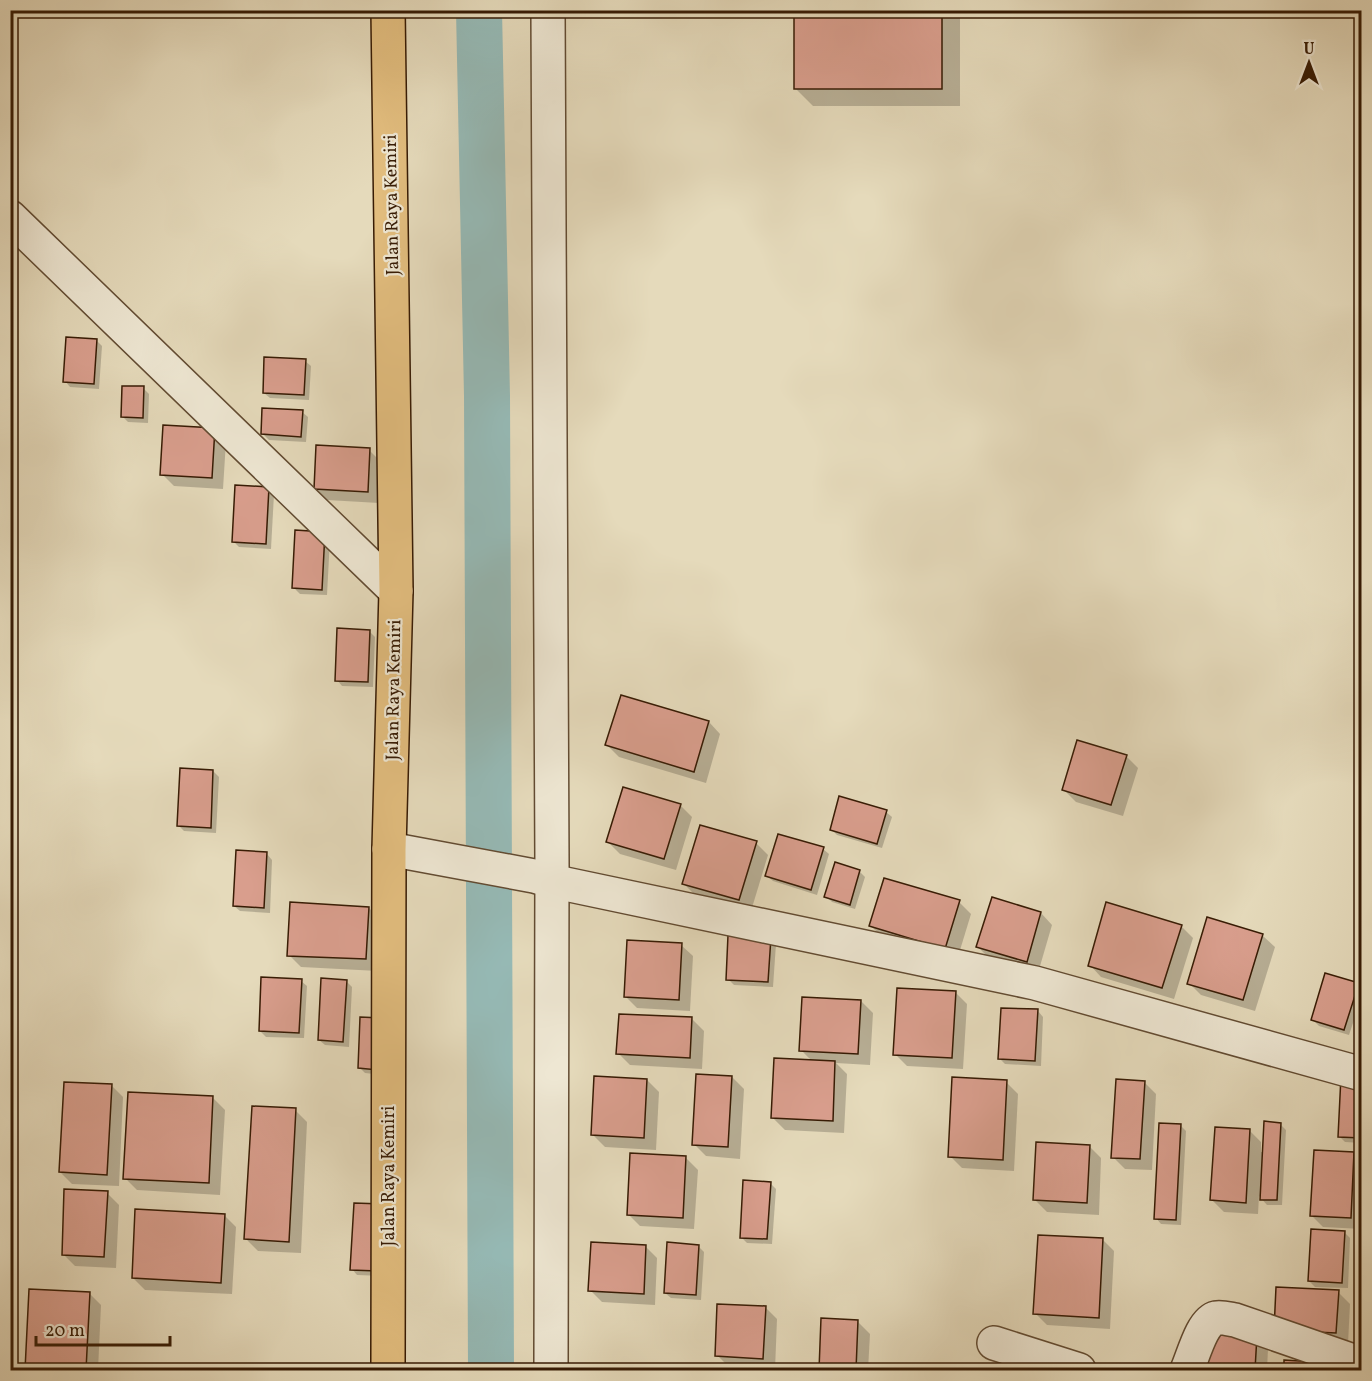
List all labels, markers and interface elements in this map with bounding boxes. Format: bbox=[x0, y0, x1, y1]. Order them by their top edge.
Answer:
north arrow bbox=[1279, 33, 1339, 93]
text: U bbox=[1304, 39, 1315, 61]
street label: Jalan Raya Kemiri bbox=[379, 134, 406, 276]
street label: Jalan Raya Kemiri bbox=[381, 619, 408, 761]
street label: Jalan Raya Kemiri bbox=[377, 1106, 402, 1246]
scale bar bbox=[36, 1309, 170, 1347]
text: 20 m bbox=[45, 1319, 85, 1344]

